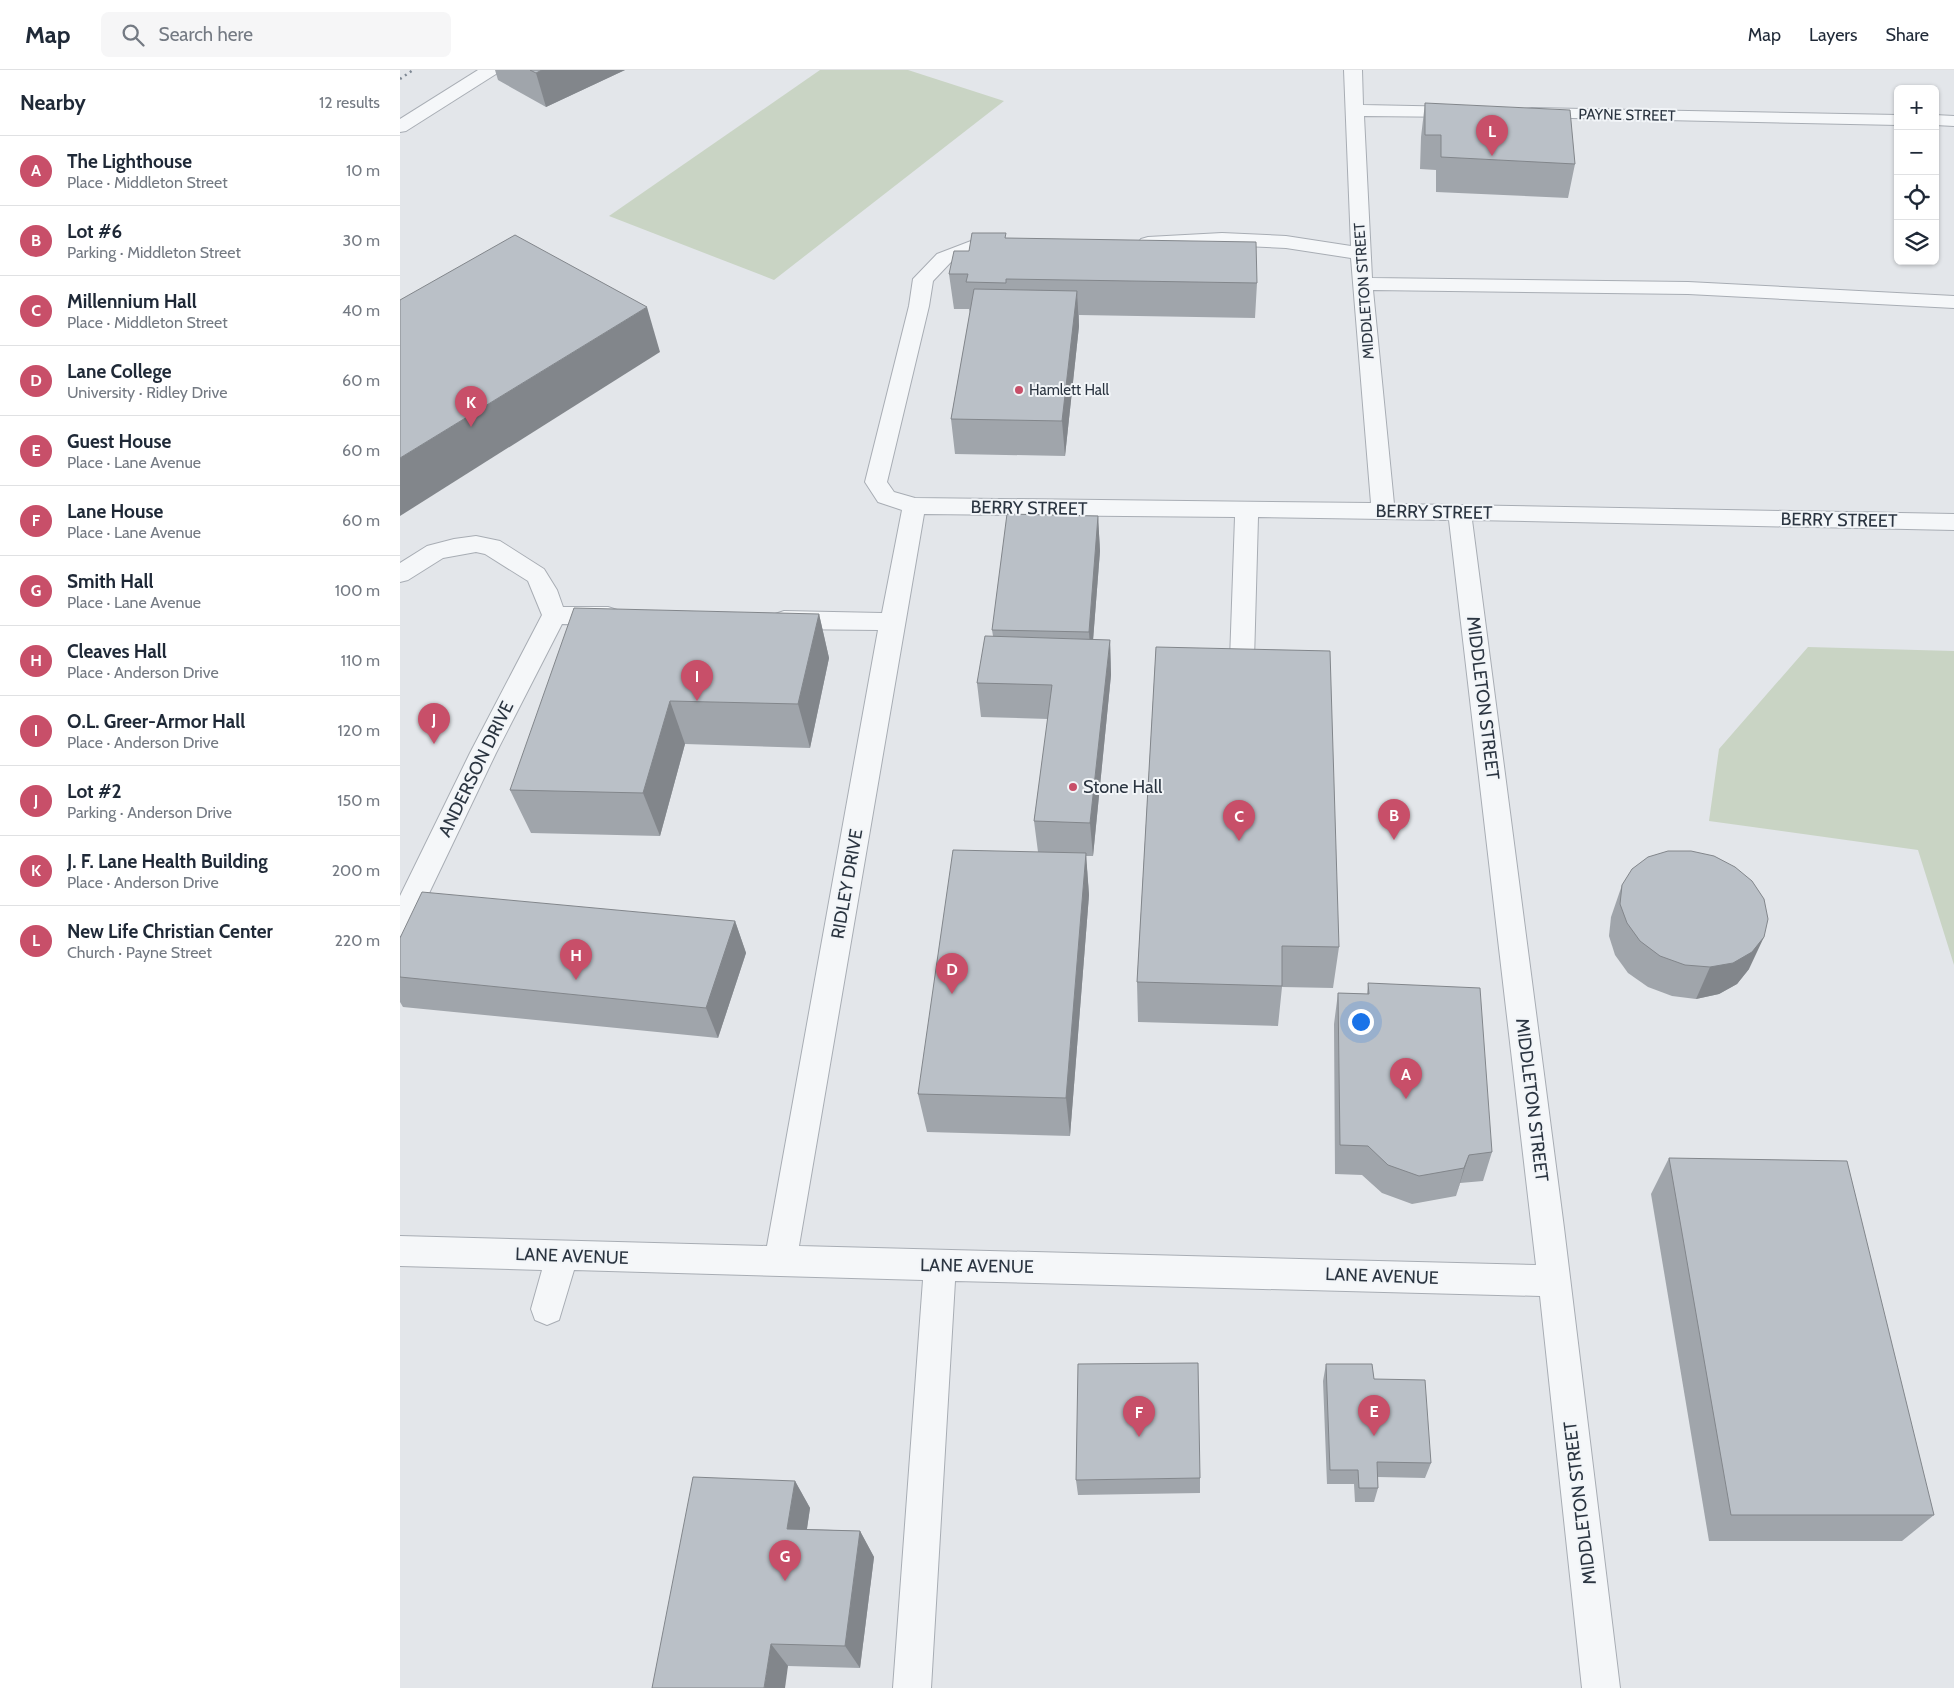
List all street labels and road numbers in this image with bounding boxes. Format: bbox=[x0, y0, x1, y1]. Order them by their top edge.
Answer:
street label: PAYNE STREET bbox=[1578, 105, 1676, 125]
street label: MIDDLETON STREET bbox=[1350, 222, 1378, 360]
street label: BERRY STREET bbox=[970, 496, 1088, 520]
street label: BERRY STREET bbox=[1375, 500, 1493, 524]
street label: BERRY STREET bbox=[1780, 508, 1898, 532]
street label: MIDDLETON STREET bbox=[1462, 615, 1504, 781]
street label: ANDERSON DRIVE bbox=[434, 698, 518, 840]
street label: RIDLEY DRIVE bbox=[827, 827, 867, 941]
street label: MIDDLETON STREET bbox=[1511, 1017, 1553, 1183]
street label: LANE AVENUE bbox=[515, 1243, 629, 1269]
street label: LANE AVENUE bbox=[920, 1254, 1034, 1278]
street label: LANE AVENUE bbox=[1325, 1263, 1439, 1289]
street label: MIDDLETON STREET bbox=[1559, 1420, 1601, 1586]

